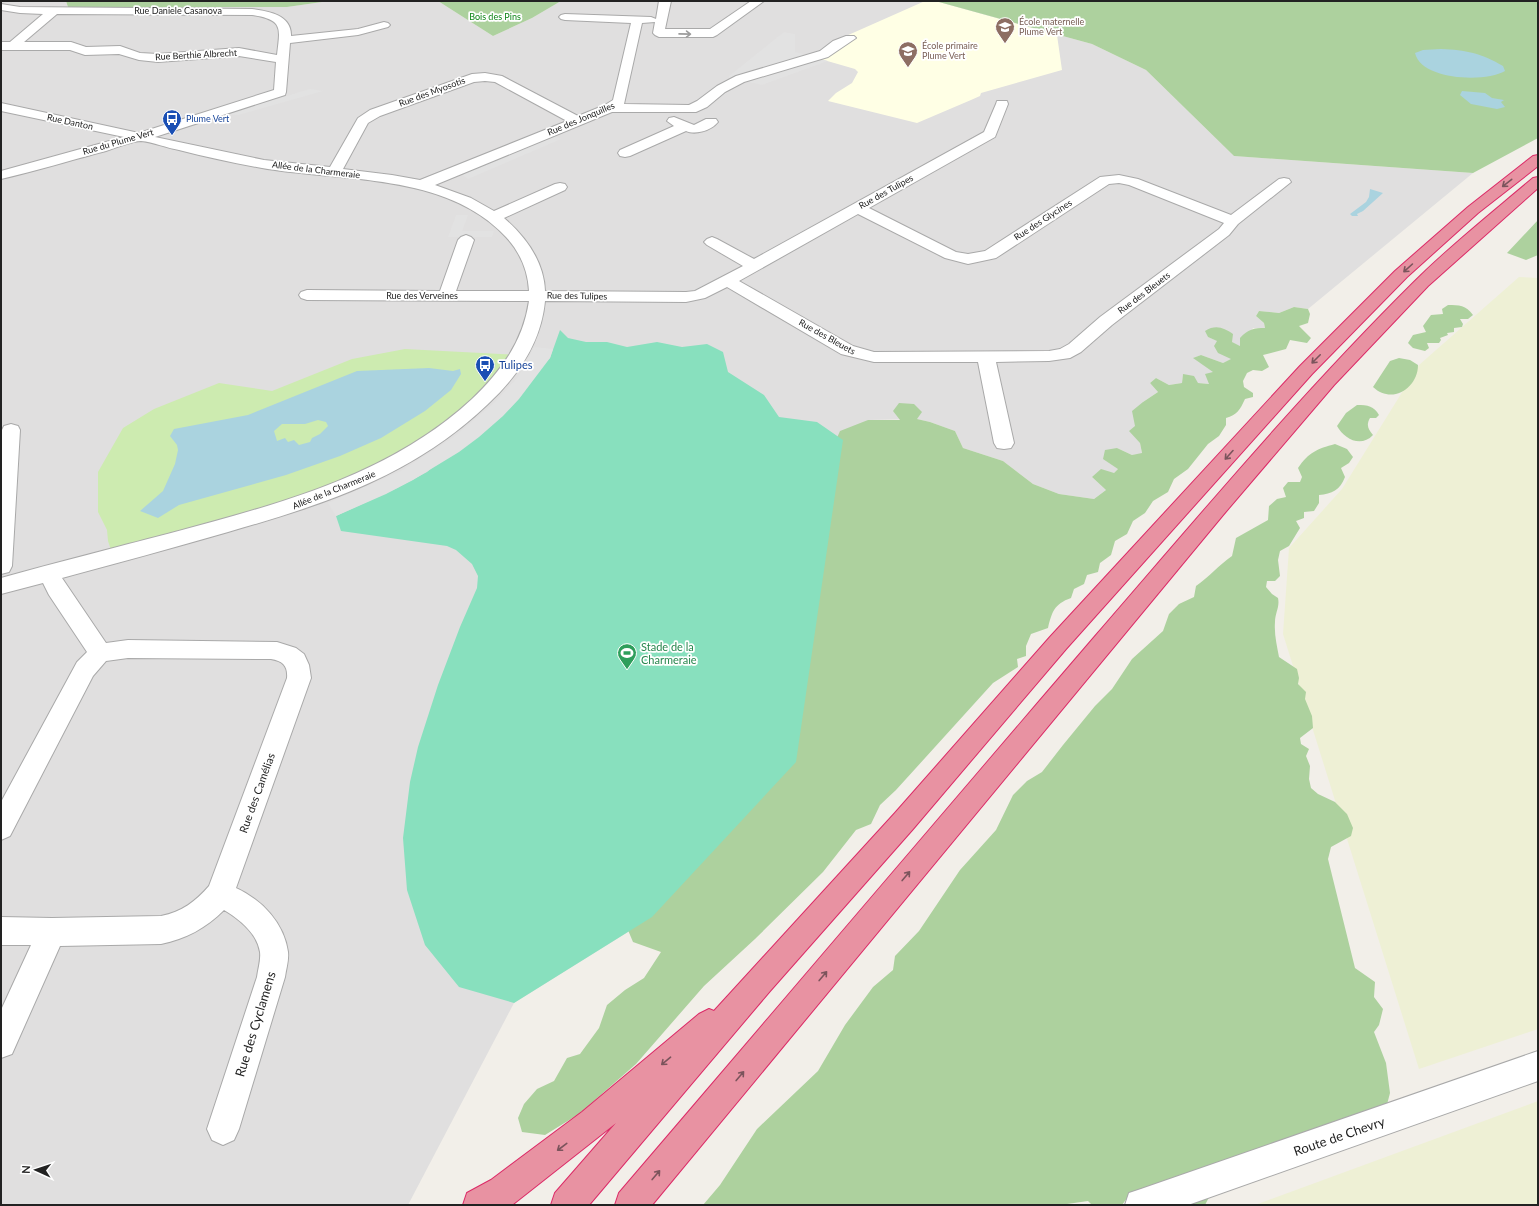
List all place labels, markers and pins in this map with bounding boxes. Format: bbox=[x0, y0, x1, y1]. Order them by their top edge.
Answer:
school or university icon: École maternelle Plume Vert bbox=[994, 16, 1016, 44]
place label: École maternelle Plume Vert bbox=[1019, 16, 1085, 37]
school or university icon: École primaire Plume Vert bbox=[897, 40, 919, 68]
place label: École primaire Plume Vert bbox=[922, 40, 978, 61]
bus stop icon: Plume Vert bbox=[161, 108, 183, 136]
place label: Plume Vert bbox=[186, 113, 230, 124]
bus stop icon: Tulipes bbox=[474, 354, 496, 382]
place label: Tulipes bbox=[499, 358, 533, 371]
place label: Stade de la Charmeraie bbox=[641, 640, 697, 666]
sports icon: Stade de la Charmeraie bbox=[616, 642, 638, 670]

